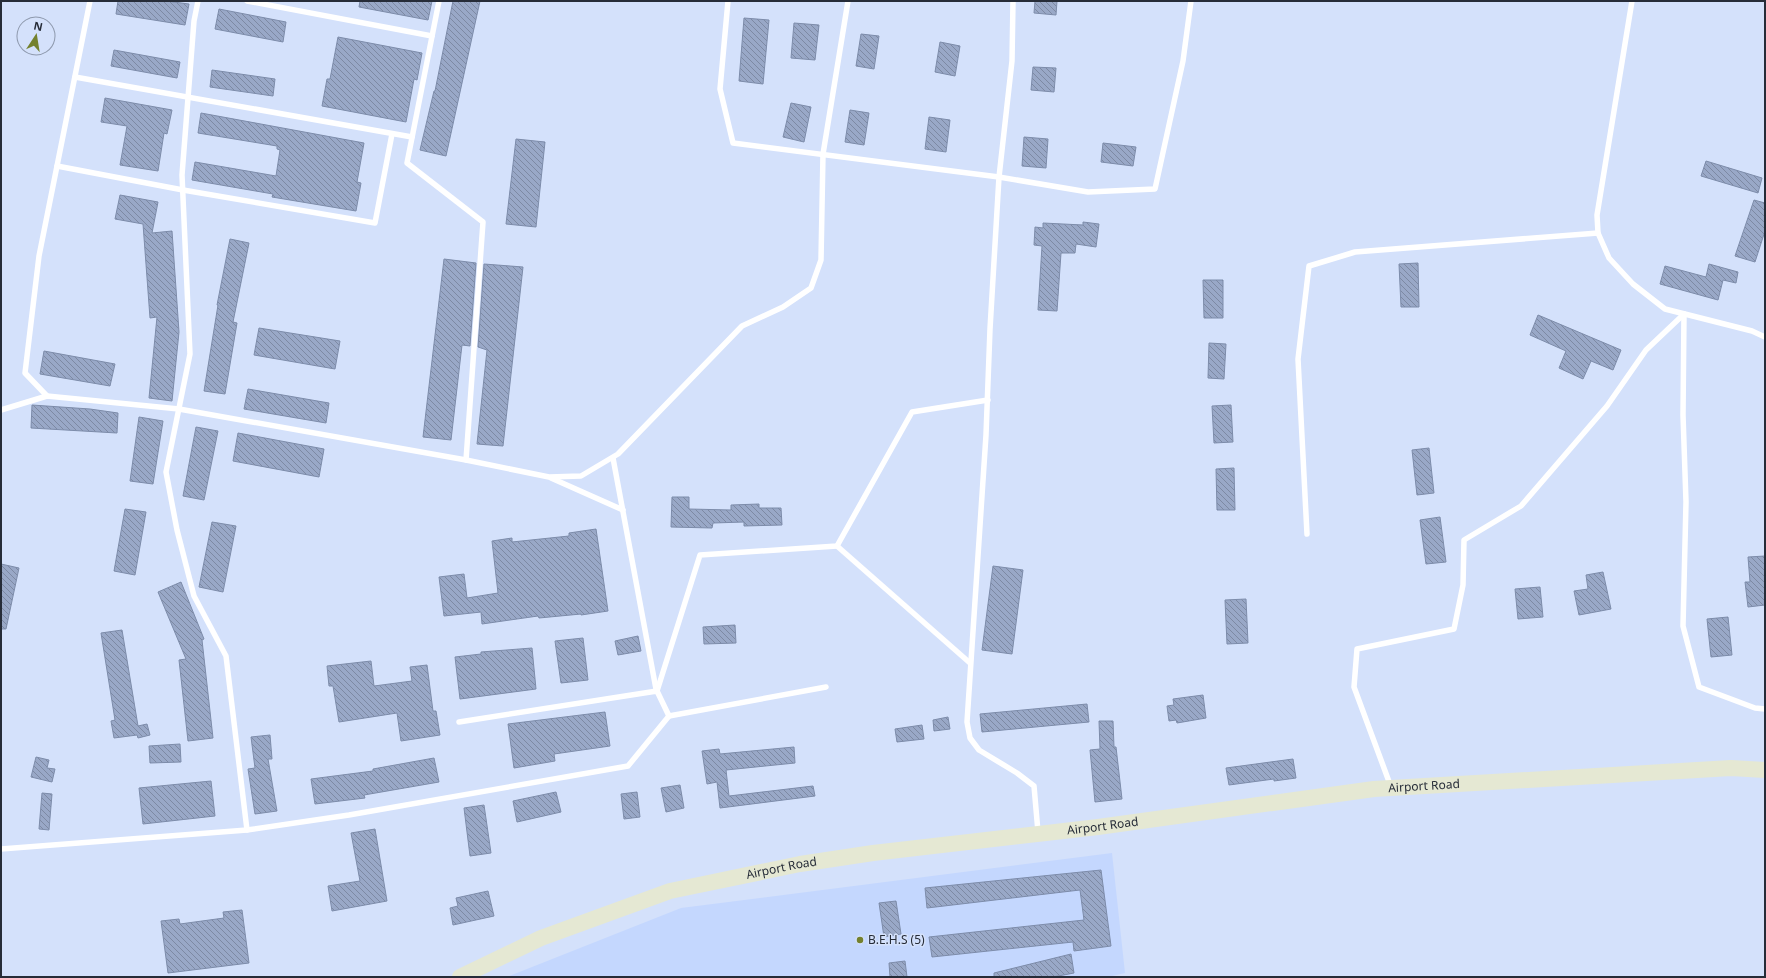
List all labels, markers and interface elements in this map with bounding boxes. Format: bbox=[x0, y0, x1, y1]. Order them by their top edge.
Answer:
north arrow bbox=[16, 16, 56, 56]
text: N bbox=[32, 17, 44, 34]
street label: Airport Road bbox=[1388, 775, 1460, 796]
street label: Airport Road bbox=[1066, 813, 1139, 839]
street label: Airport Road bbox=[744, 853, 818, 883]
place label: B.E.H.S (5) bbox=[868, 931, 925, 948]
marker: B.E.H.S (5) bbox=[855, 935, 865, 945]

